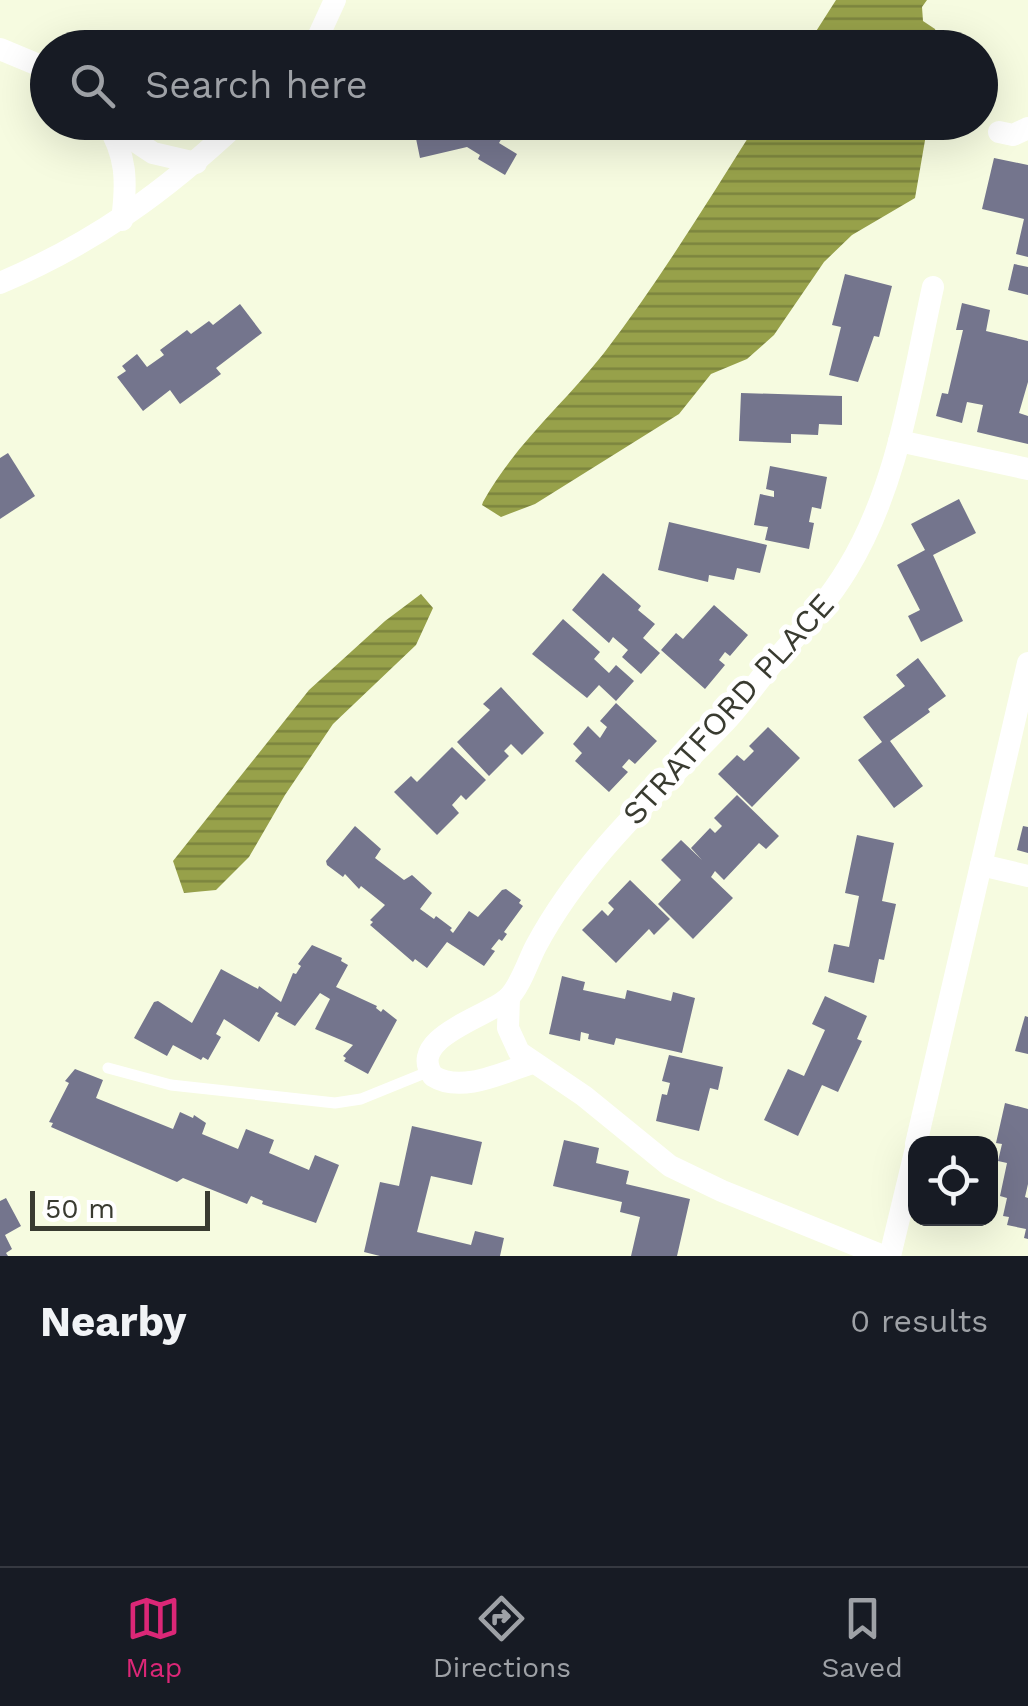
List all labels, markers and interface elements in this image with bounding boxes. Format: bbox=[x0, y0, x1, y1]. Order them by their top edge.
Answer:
search box bbox=[30, 30, 998, 140]
icon: search bbox=[65, 58, 120, 113]
text: Search here bbox=[145, 63, 368, 107]
street label: STRATFORD PLACE bbox=[614, 586, 842, 832]
map controls bbox=[908, 1136, 998, 1226]
button: locate bbox=[908, 1136, 998, 1226]
scale bar bbox=[30, 1186, 210, 1230]
text: 50 m bbox=[45, 1192, 115, 1225]
text: Nearby bbox=[40, 1297, 187, 1346]
text: 0 results bbox=[850, 1302, 988, 1340]
tab: Map bbox=[125, 1591, 182, 1684]
tab: Directions bbox=[433, 1591, 571, 1684]
tab: Saved bbox=[821, 1591, 903, 1684]

